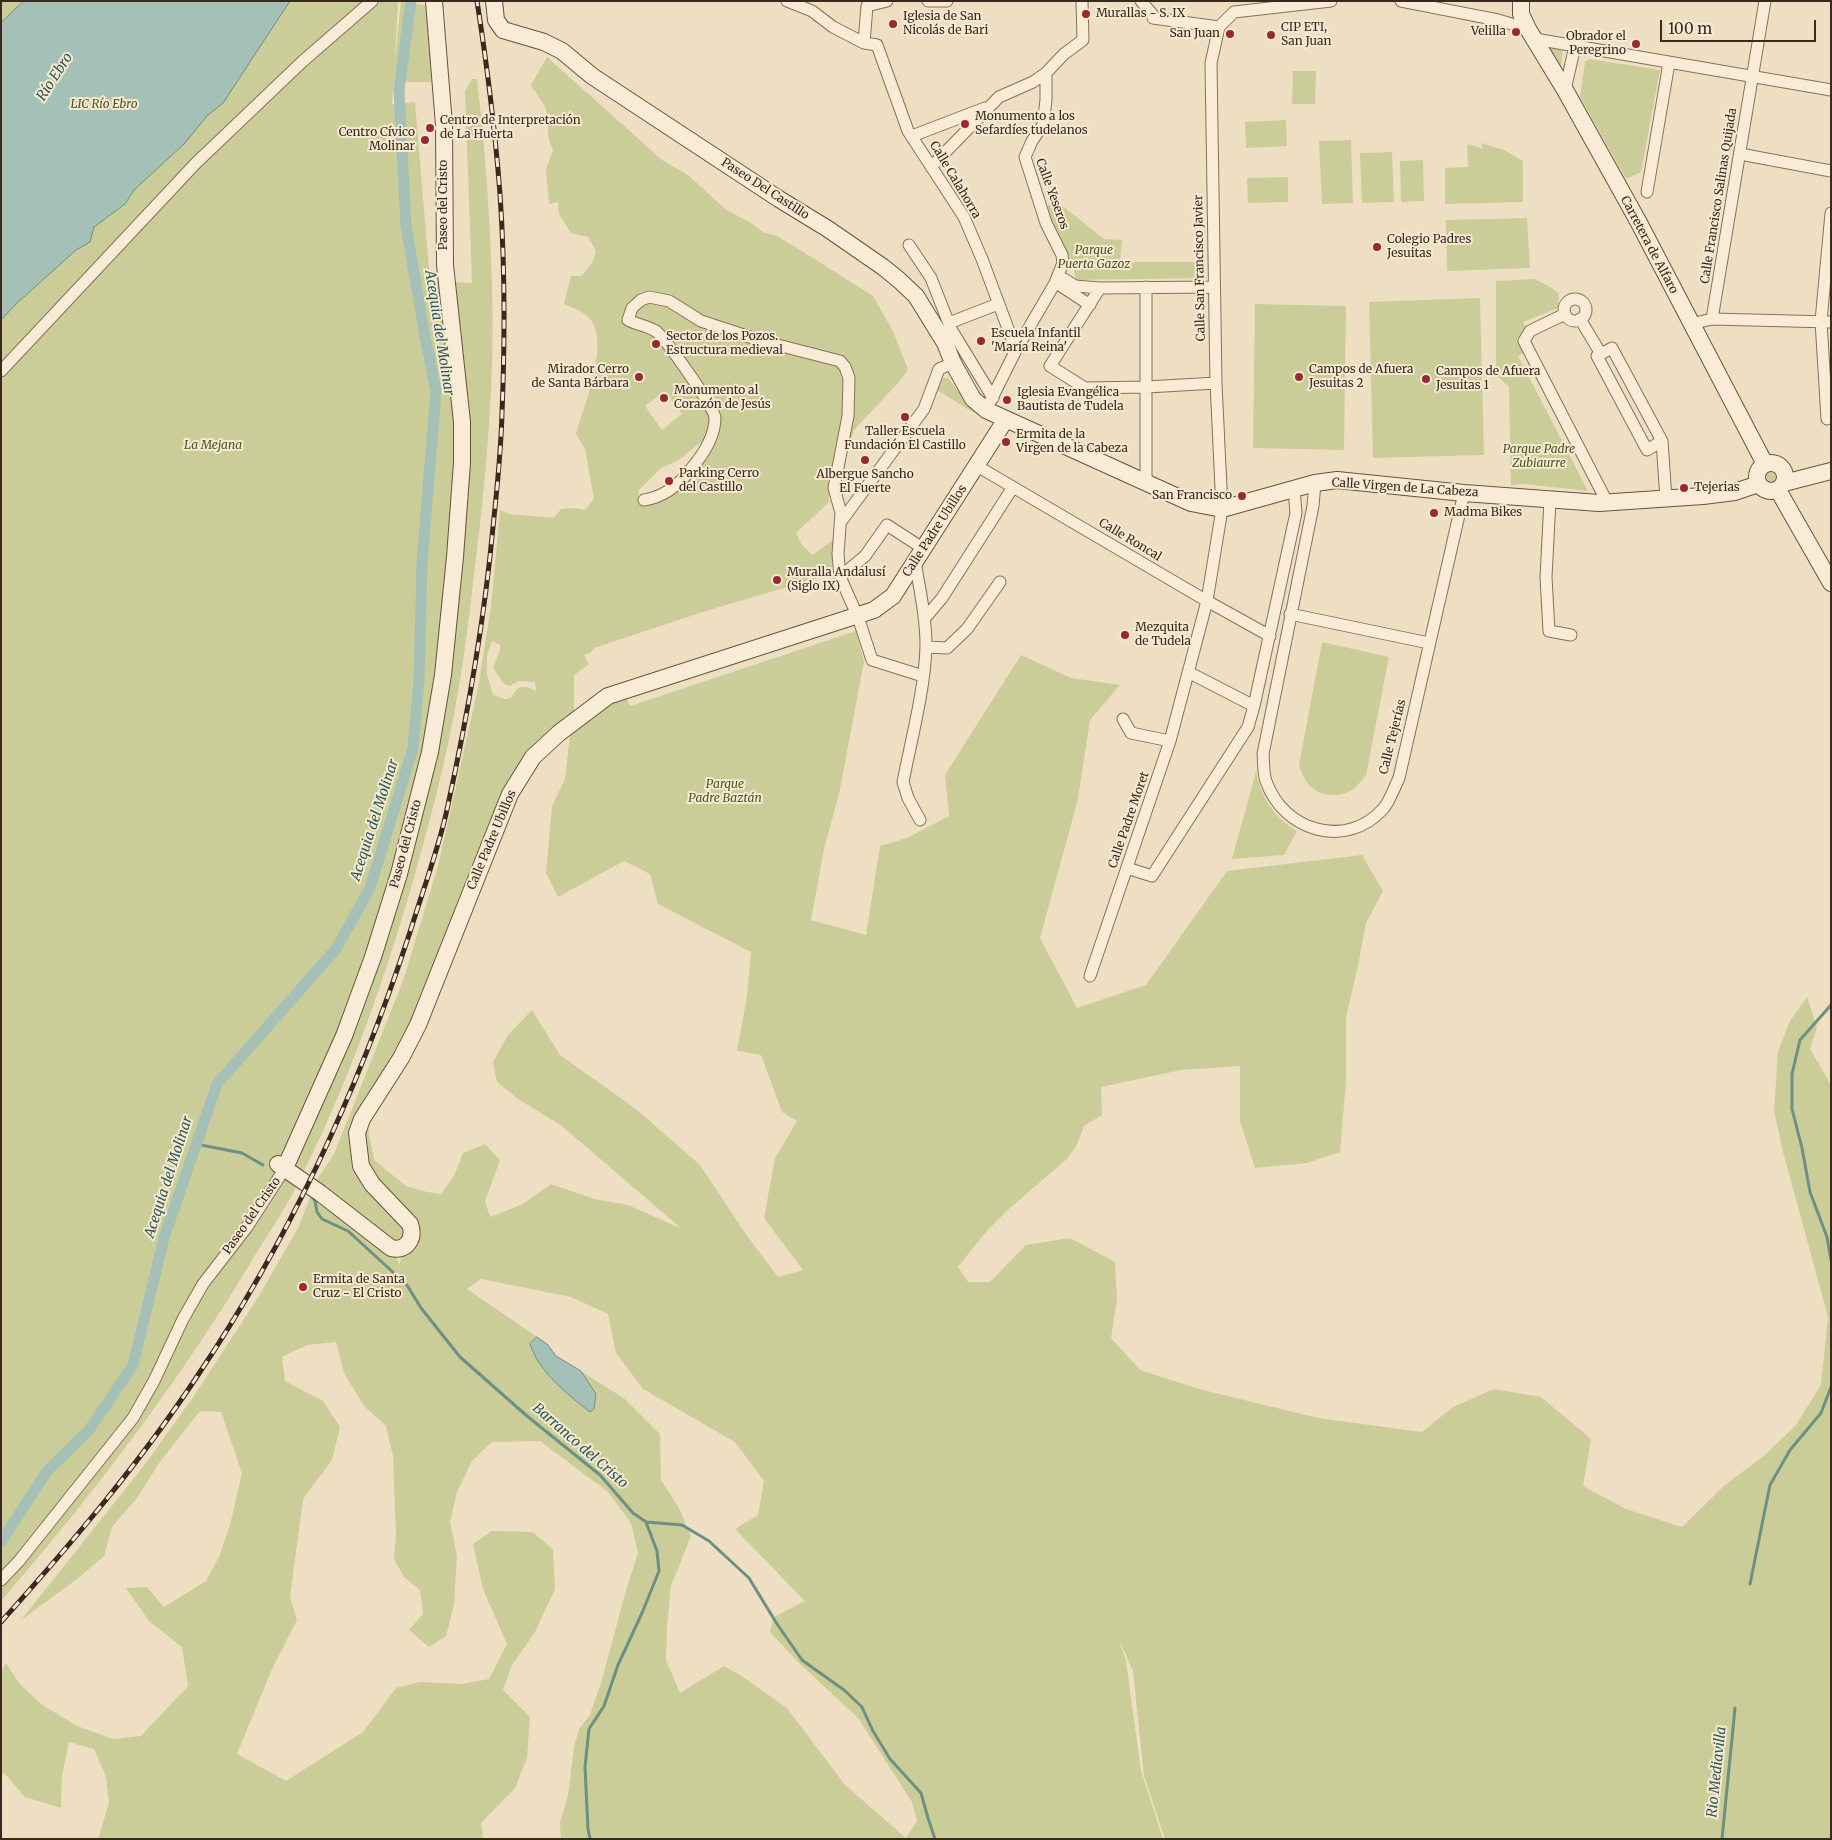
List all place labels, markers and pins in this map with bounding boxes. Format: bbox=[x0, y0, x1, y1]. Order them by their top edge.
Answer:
place label: Murallas - S. IX bbox=[1096, 7, 1185, 21]
marker: Murallas - S. IX bbox=[1080, 8, 1092, 20]
place label: Iglesia de San Nicolás de Bari bbox=[903, 10, 988, 38]
marker: Iglesia de San Nicolás de Bari bbox=[887, 18, 899, 30]
place label: CIP ETI, San Juan bbox=[1281, 21, 1331, 49]
place label: Velilla bbox=[1471, 25, 1506, 39]
marker: Velilla bbox=[1510, 26, 1522, 38]
place label: San Juan bbox=[1170, 27, 1220, 41]
marker: San Juan bbox=[1224, 28, 1236, 40]
marker: CIP ETI, San Juan bbox=[1265, 29, 1277, 41]
place label: Obrador el Peregrino bbox=[1566, 30, 1626, 58]
marker: Obrador el Peregrino bbox=[1630, 38, 1642, 50]
place label: Monumento a los Sefardíes tudelanos bbox=[975, 110, 1088, 138]
place label: Centro de Interpretación de La Huerta bbox=[440, 114, 581, 142]
marker: Monumento a los Sefardíes tudelanos bbox=[959, 118, 971, 130]
marker: Centro de Interpretación de La Huerta bbox=[424, 122, 436, 134]
place label: Centro Cívico Molinar bbox=[339, 126, 415, 154]
marker: Centro Cívico Molinar bbox=[419, 134, 431, 146]
place label: Colegio Padres Jesuitas bbox=[1387, 233, 1471, 261]
marker: Colegio Padres Jesuitas bbox=[1371, 241, 1383, 253]
place label: Escuela Infantil 'María Reina' bbox=[991, 327, 1081, 355]
place label: Sector de los Pozos. Estructura medieval bbox=[666, 330, 783, 358]
marker: Escuela Infantil 'María Reina' bbox=[975, 335, 987, 347]
marker: Sector de los Pozos. Estructura medieval bbox=[650, 338, 662, 350]
place label: Mirador Cerro de Santa Bárbara bbox=[532, 363, 629, 391]
place label: Campos de Afuera Jesuitas 2 bbox=[1309, 363, 1413, 391]
place label: Campos de Afuera Jesuitas 1 bbox=[1436, 365, 1540, 393]
marker: Mirador Cerro de Santa Bárbara bbox=[633, 371, 645, 383]
marker: Campos de Afuera Jesuitas 2 bbox=[1293, 371, 1305, 383]
marker: Campos de Afuera Jesuitas 1 bbox=[1420, 373, 1432, 385]
place label: Monumento al Corazón de Jesús bbox=[674, 384, 771, 412]
place label: Iglesia Evangélica Bautista de Tudela bbox=[1017, 386, 1124, 414]
marker: Monumento al Corazón de Jesús bbox=[658, 392, 670, 404]
marker: Iglesia Evangélica Bautista de Tudela bbox=[1001, 394, 1013, 406]
marker: Taller Escuela Fundación El Castillo bbox=[899, 411, 911, 423]
place label: Taller Escuela Fundación El Castillo bbox=[844, 425, 966, 453]
place label: Ermita de la Virgen de la Cabeza bbox=[1016, 428, 1128, 456]
marker: Ermita de la Virgen de la Cabeza bbox=[1000, 436, 1012, 448]
marker: Albergue Sancho El Fuerte bbox=[859, 454, 871, 466]
place label: Parking Cerro del Castillo bbox=[679, 467, 759, 495]
place label: Albergue Sancho El Fuerte bbox=[816, 468, 914, 496]
marker: Parking Cerro del Castillo bbox=[663, 475, 675, 487]
place label: Tejerias bbox=[1694, 481, 1740, 495]
marker: Tejerias bbox=[1678, 482, 1690, 494]
place label: San Francisco bbox=[1152, 489, 1232, 503]
marker: San Francisco bbox=[1236, 490, 1248, 502]
place label: Madma Bikes bbox=[1444, 506, 1522, 520]
marker: Madma Bikes bbox=[1428, 507, 1440, 519]
place label: Muralla Andalusí (Siglo IX) bbox=[787, 566, 886, 594]
marker: Muralla Andalusí (Siglo IX) bbox=[771, 574, 783, 586]
place label: Mezquita de Tudela bbox=[1135, 621, 1191, 649]
marker: Mezquita de Tudela bbox=[1119, 629, 1131, 641]
place label: Ermita de Santa Cruz - El Cristo bbox=[313, 1273, 405, 1301]
marker: Ermita de Santa Cruz - El Cristo bbox=[297, 1281, 309, 1293]

